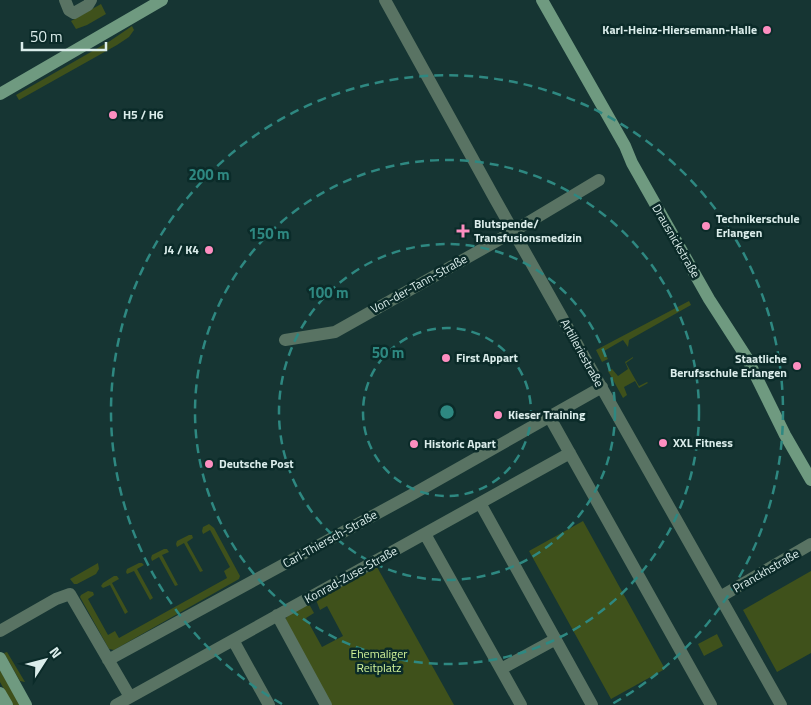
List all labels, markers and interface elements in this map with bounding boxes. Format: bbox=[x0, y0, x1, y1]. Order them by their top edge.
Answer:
scale bar bbox=[22, 20, 106, 52]
place label: Karl-Heinz-Hiersemann-Halle bbox=[602, 20, 757, 39]
marker: Karl-Heinz-Hiersemann-Halle bbox=[761, 24, 773, 36]
text: 50 m bbox=[30, 25, 63, 48]
place label: H5 / H6 bbox=[123, 105, 164, 124]
marker: H5 / H6 bbox=[107, 109, 119, 121]
text: 200 m bbox=[188, 163, 230, 186]
street label: Drausnickstraße bbox=[647, 200, 705, 281]
place label: Technikerschule Erlangen bbox=[716, 209, 800, 242]
place label: Blutspende/ Transfusionsmedizin bbox=[474, 214, 582, 247]
marker: Technikerschule Erlangen bbox=[700, 220, 712, 232]
text: 150 m bbox=[248, 222, 290, 245]
marker: Blutspende/ Transfusionsmedizin bbox=[456, 224, 470, 238]
place label: J4 / K4 bbox=[164, 240, 199, 259]
marker: J4 / K4 bbox=[203, 244, 215, 256]
street label: Von-der-Tann-Straße bbox=[367, 249, 471, 318]
text: 100 m bbox=[307, 281, 349, 304]
street label: Artilleriestraße bbox=[556, 315, 609, 390]
text: 50 m bbox=[372, 341, 404, 364]
place label: First Appart bbox=[456, 348, 518, 367]
place label: Staatliche Berufsschule Erlangen bbox=[670, 349, 787, 382]
marker: First Appart bbox=[440, 352, 452, 364]
marker: Staatliche Berufsschule Erlangen bbox=[791, 360, 803, 372]
centre of rings bbox=[438, 403, 456, 421]
place label: Kieser Training bbox=[508, 405, 586, 424]
marker: Kieser Training bbox=[492, 409, 504, 421]
place label: XXL Fitness bbox=[673, 433, 733, 452]
place label: Historic Apart bbox=[424, 434, 497, 453]
marker: XXL Fitness bbox=[657, 437, 669, 449]
marker: Historic Apart bbox=[408, 438, 420, 450]
place label: Deutsche Post bbox=[219, 454, 294, 473]
marker: Deutsche Post bbox=[203, 458, 215, 470]
street label: Carl-Thiersch-Straße bbox=[279, 505, 380, 572]
street label: Konrad-Zuse-Straße bbox=[301, 541, 401, 608]
street label: Pranckhstraße bbox=[729, 544, 803, 597]
north arrow bbox=[20, 635, 70, 685]
text: N bbox=[45, 642, 67, 662]
park label: Ehemaliger Reitplatz bbox=[351, 644, 407, 677]

